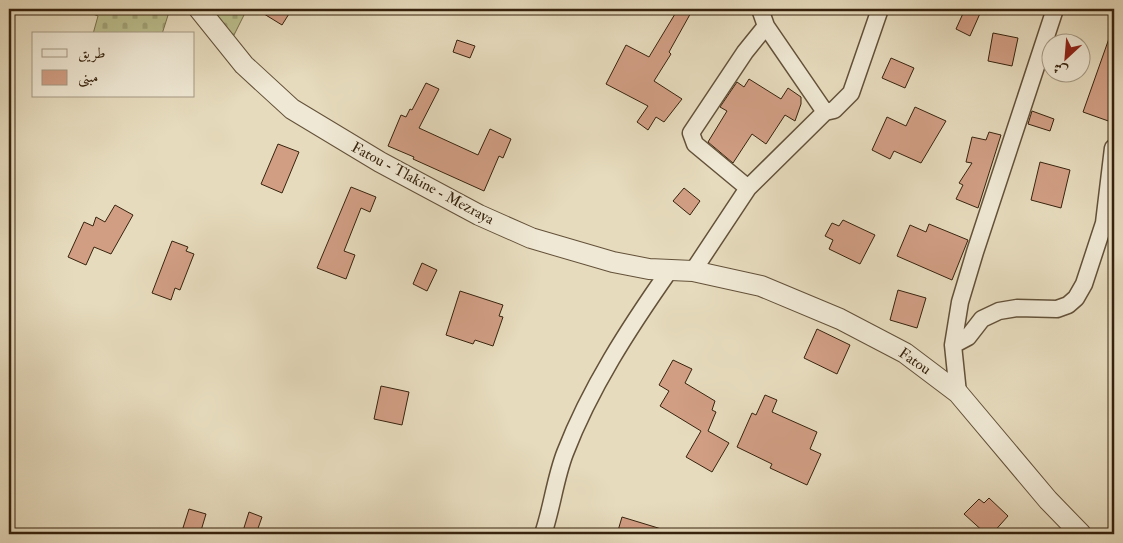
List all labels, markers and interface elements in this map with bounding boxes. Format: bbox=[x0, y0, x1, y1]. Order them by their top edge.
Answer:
legend bbox=[32, 32, 195, 98]
north arrow bbox=[1040, 32, 1090, 82]
text: طريق bbox=[78, 44, 105, 63]
text: ش bbox=[1050, 59, 1070, 80]
text: مبنى bbox=[78, 68, 98, 88]
street label: Fatou - Tlakine - Mezraya bbox=[348, 138, 498, 229]
street label: Fatou bbox=[895, 344, 935, 379]

